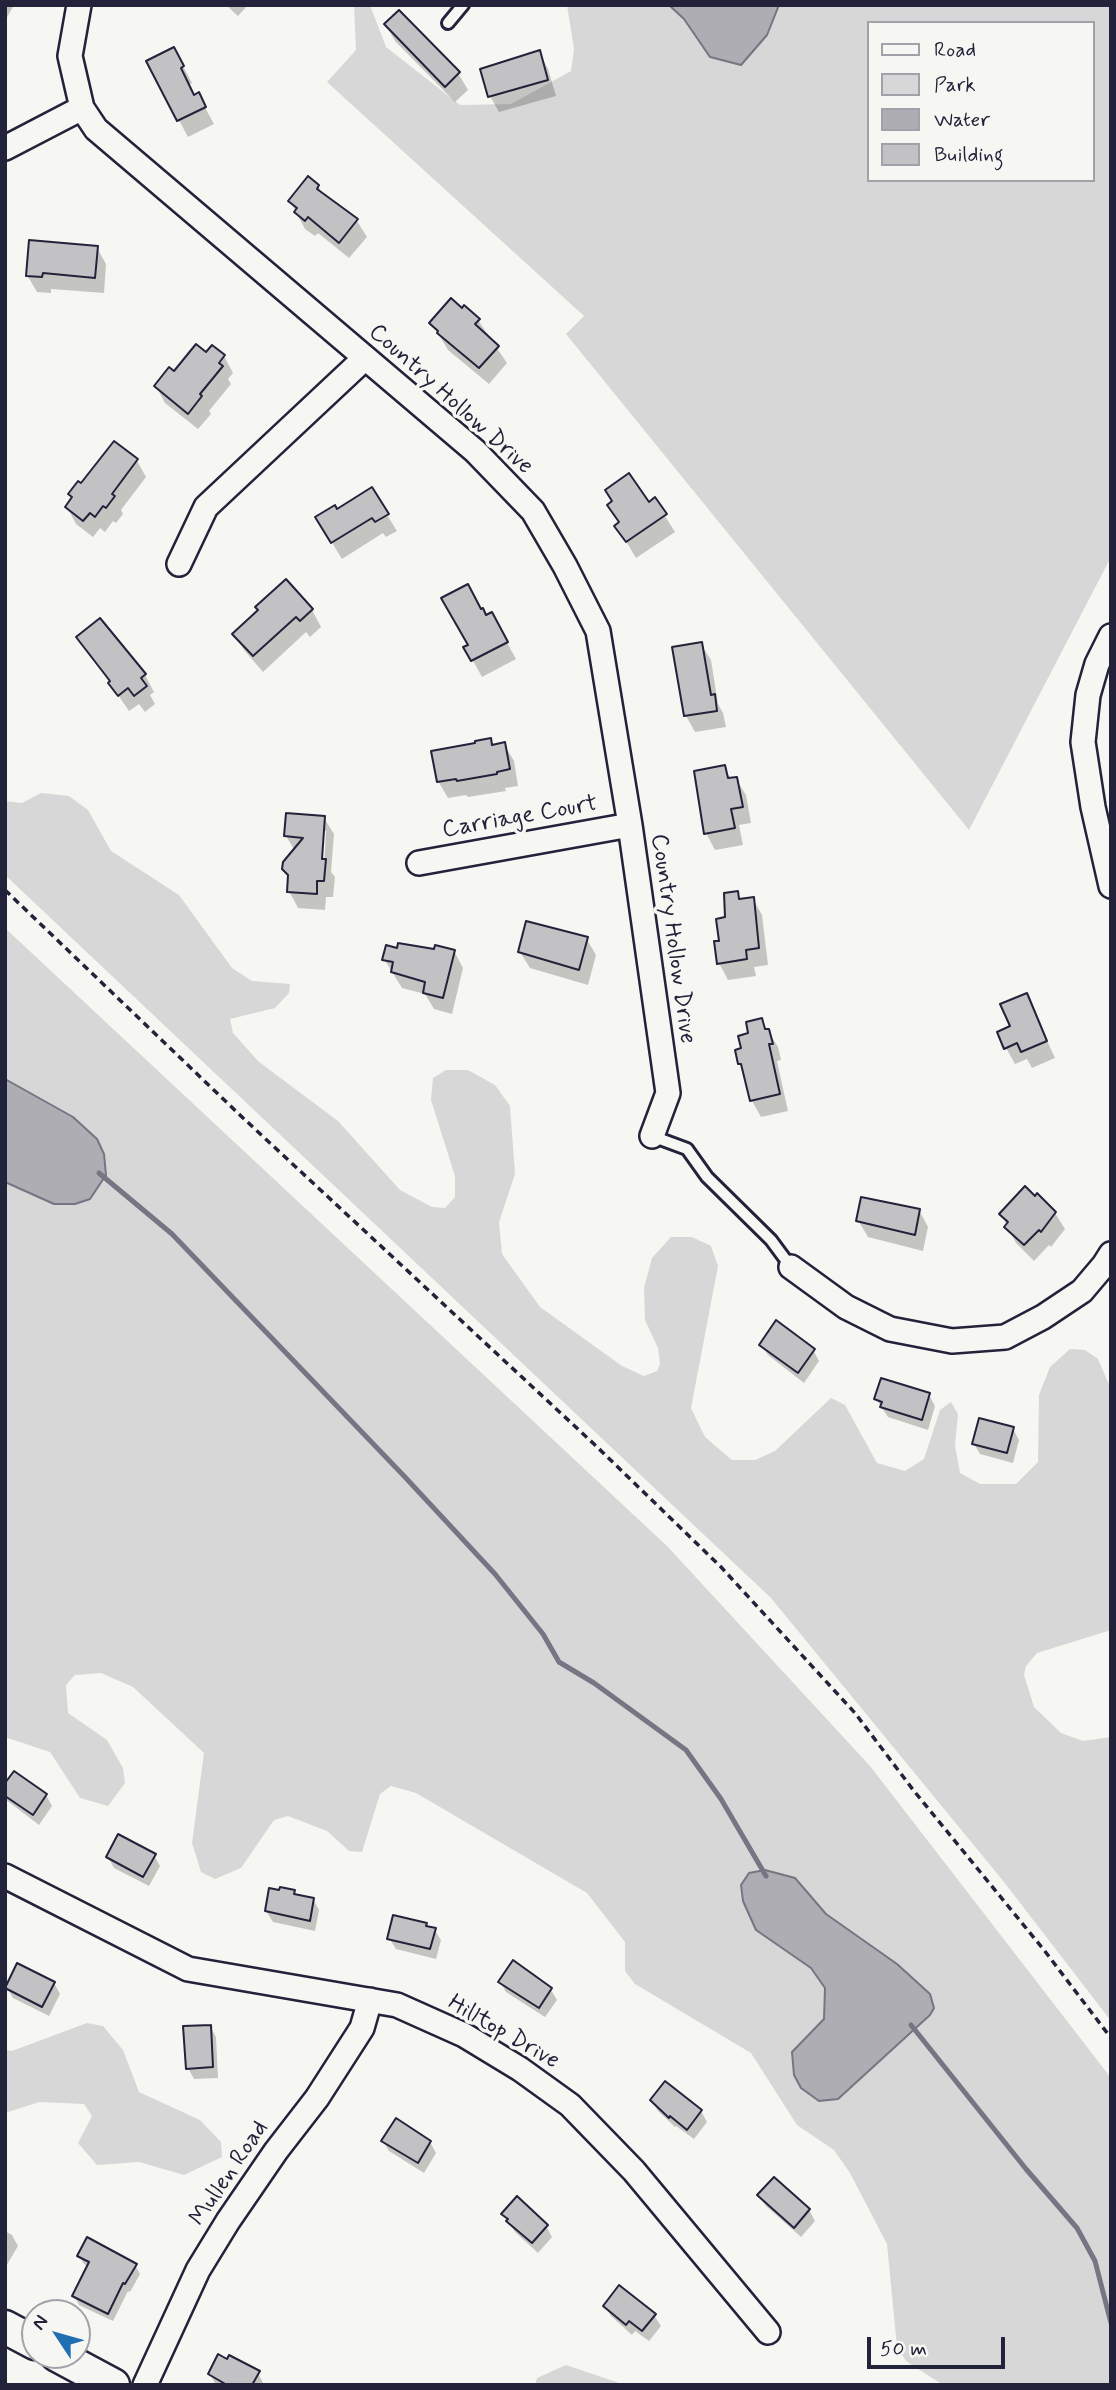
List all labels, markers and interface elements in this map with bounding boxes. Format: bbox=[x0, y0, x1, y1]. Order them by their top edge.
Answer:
legend bbox=[867, 21, 1095, 182]
text: Road bbox=[934, 36, 976, 64]
text: Park bbox=[934, 71, 976, 99]
text: Water bbox=[934, 106, 990, 134]
text: Building bbox=[934, 141, 1004, 169]
street label: Country Hollow Drive bbox=[362, 318, 538, 482]
street label: Carriage Court bbox=[440, 790, 600, 846]
street label: Country Hollow Drive bbox=[643, 832, 701, 1046]
street label: Hilltop Drive bbox=[442, 1989, 564, 2077]
street label: Mullen Road bbox=[184, 2116, 276, 2232]
north arrow bbox=[21, 2299, 91, 2369]
text: N bbox=[26, 2310, 54, 2335]
scale bar bbox=[871, 2324, 1009, 2368]
text: 50 m bbox=[880, 2335, 927, 2363]

